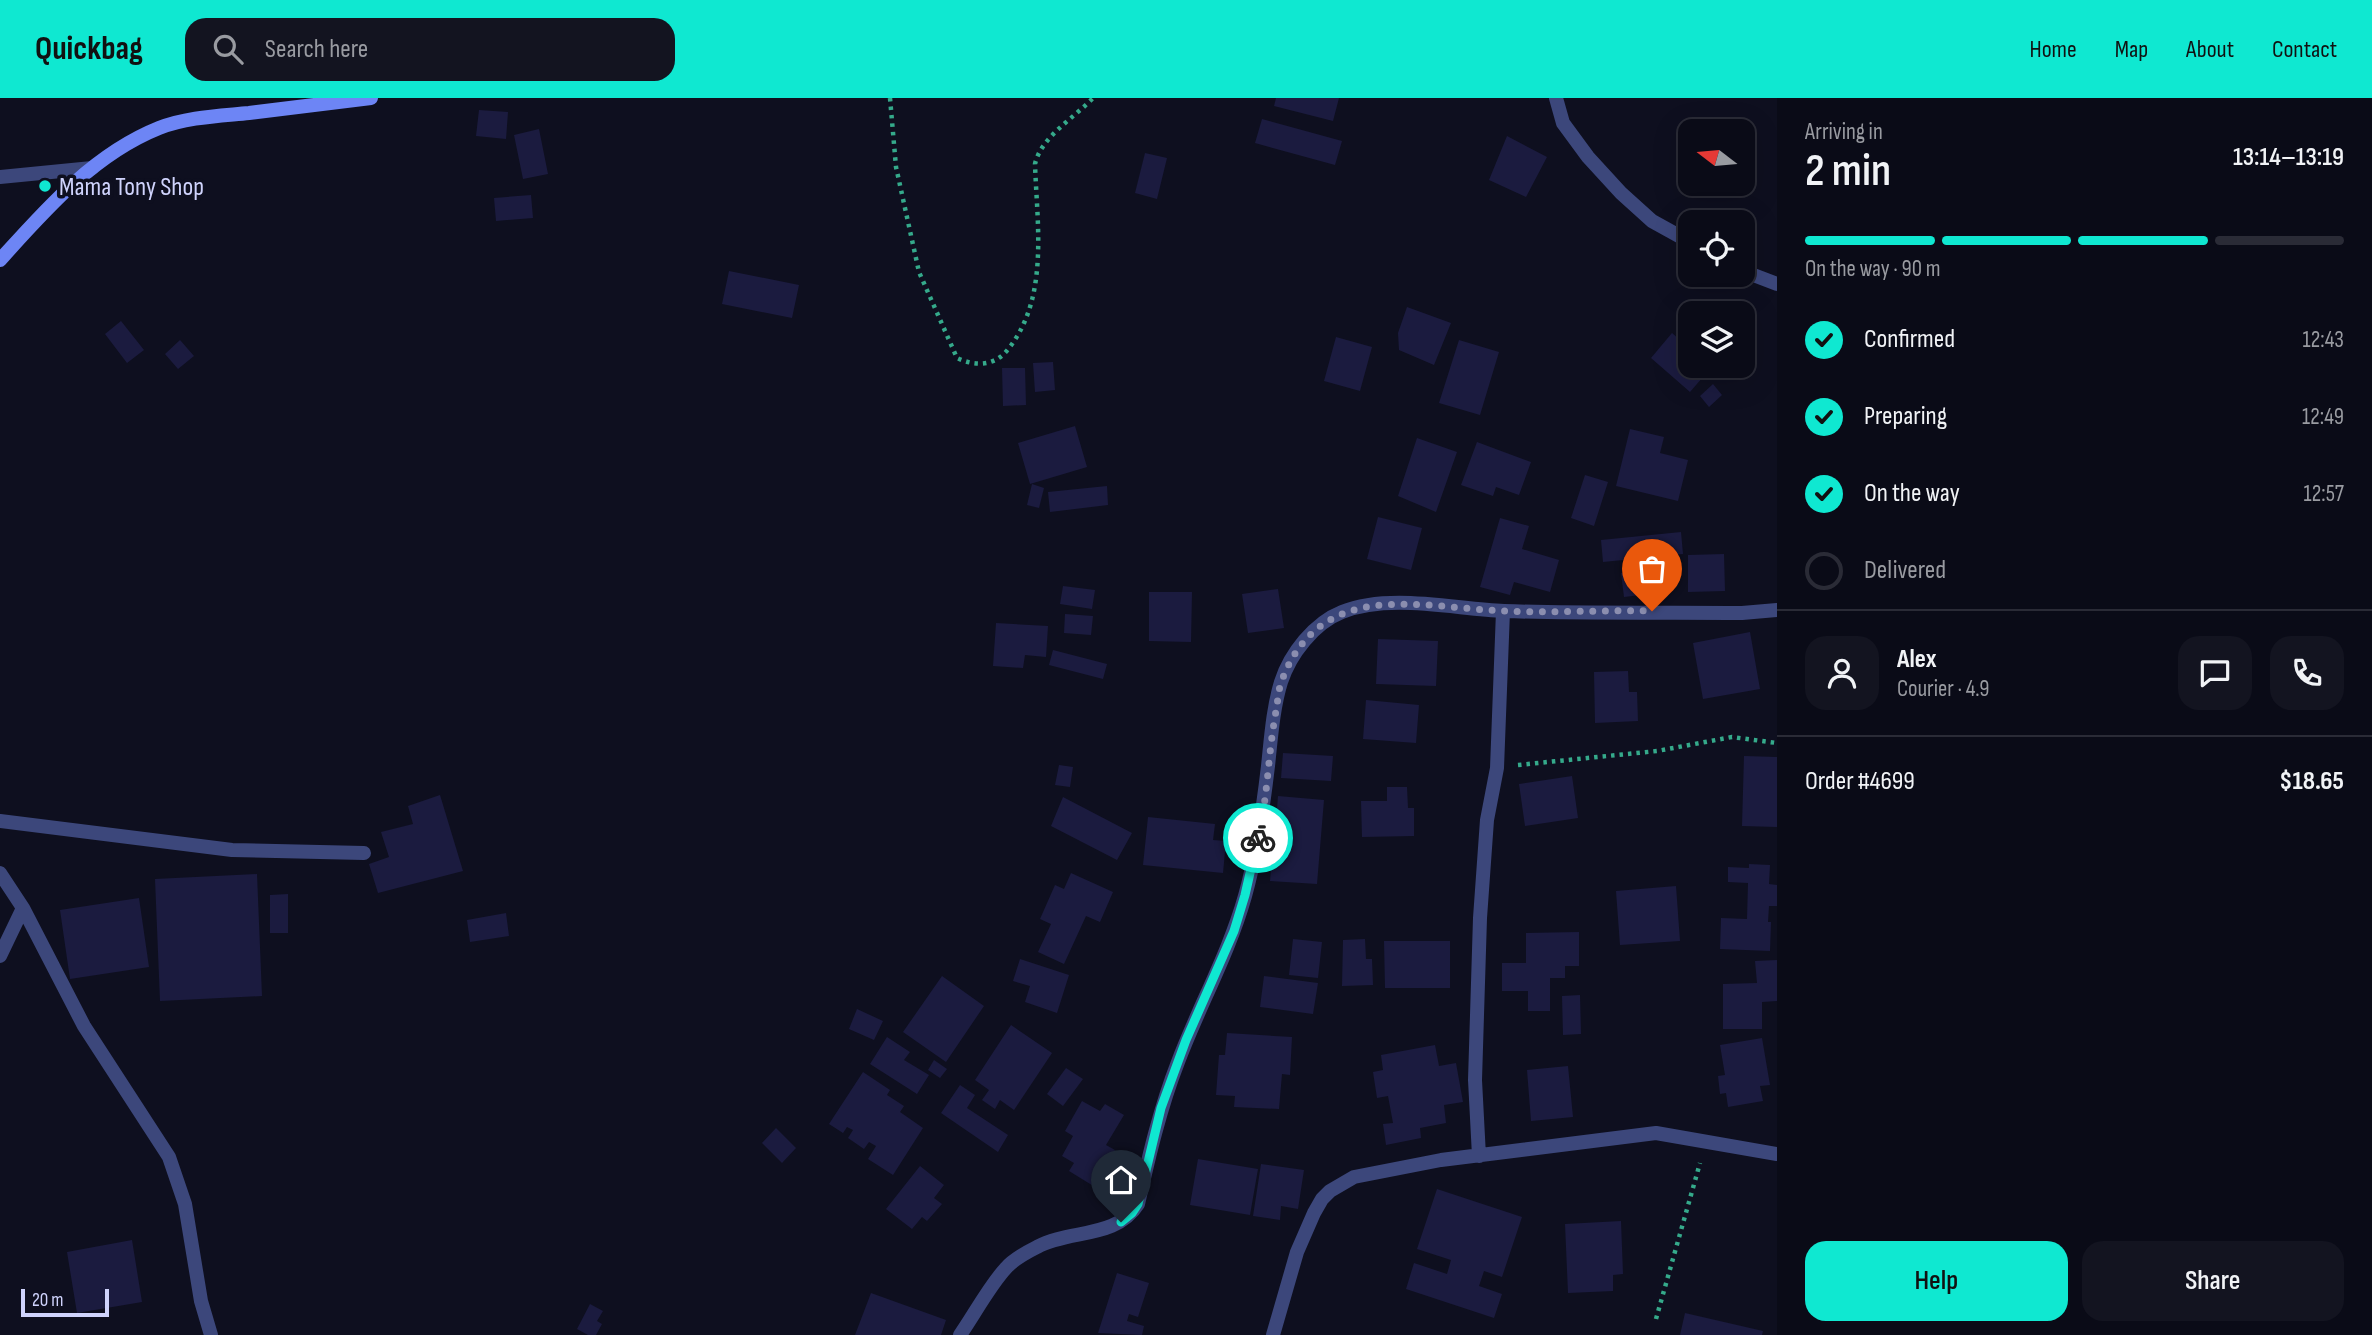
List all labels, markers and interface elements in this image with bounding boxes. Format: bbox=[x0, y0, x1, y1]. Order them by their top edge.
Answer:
search box bbox=[185, 18, 675, 81]
text: Quickbag bbox=[35, 29, 143, 69]
icon: search bbox=[209, 30, 247, 68]
text: Search here bbox=[265, 34, 368, 65]
text: Home bbox=[2029, 35, 2077, 64]
text: Map bbox=[2115, 35, 2148, 64]
text: About bbox=[2186, 35, 2234, 64]
text: Contact bbox=[2272, 35, 2337, 64]
text: Arriving in bbox=[1805, 118, 1883, 146]
north arrow bbox=[1678, 119, 1755, 196]
map controls bbox=[1678, 119, 1755, 378]
text: 13:14–13:19 bbox=[2233, 142, 2344, 173]
text: 2 min bbox=[1805, 144, 1891, 199]
place label: Mama Tony Shop bbox=[59, 172, 204, 203]
marker: Mama Tony Shop bbox=[37, 178, 53, 194]
button: locate bbox=[1678, 210, 1755, 287]
text: On the way · 90 m bbox=[1805, 255, 1940, 283]
button: layers bbox=[1678, 301, 1755, 378]
icon: check bbox=[1805, 321, 1843, 359]
text: Confirmed bbox=[1864, 324, 1955, 355]
text: 12:43 bbox=[2303, 326, 2344, 354]
icon: check bbox=[1805, 398, 1843, 436]
text: Preparing bbox=[1864, 401, 1947, 432]
text: 12:49 bbox=[2302, 403, 2344, 431]
icon: check bbox=[1805, 475, 1843, 513]
text: On the way bbox=[1864, 478, 1960, 509]
text: 12:57 bbox=[2304, 480, 2344, 508]
pin bbox=[1622, 539, 1682, 611]
icon: bag bbox=[1633, 550, 1671, 588]
text: Delivered bbox=[1864, 555, 1946, 586]
button: person bbox=[1805, 636, 1879, 710]
button: chat bbox=[2178, 636, 2252, 710]
button: phone bbox=[2270, 636, 2344, 710]
text: Alex bbox=[1897, 644, 1937, 675]
text: Courier · 4.9 bbox=[1897, 675, 1989, 703]
text: Order #4699 bbox=[1805, 766, 1915, 797]
text: $18.65 bbox=[2279, 766, 2344, 797]
courier bbox=[1223, 803, 1293, 873]
icon: bike bbox=[1239, 819, 1277, 857]
pin bbox=[1091, 1150, 1151, 1222]
icon: home bbox=[1102, 1161, 1140, 1199]
button: Help bbox=[1805, 1241, 2068, 1321]
button: Share bbox=[2082, 1241, 2344, 1321]
scale bar bbox=[21, 1286, 108, 1318]
text: 20 m bbox=[32, 1289, 64, 1312]

